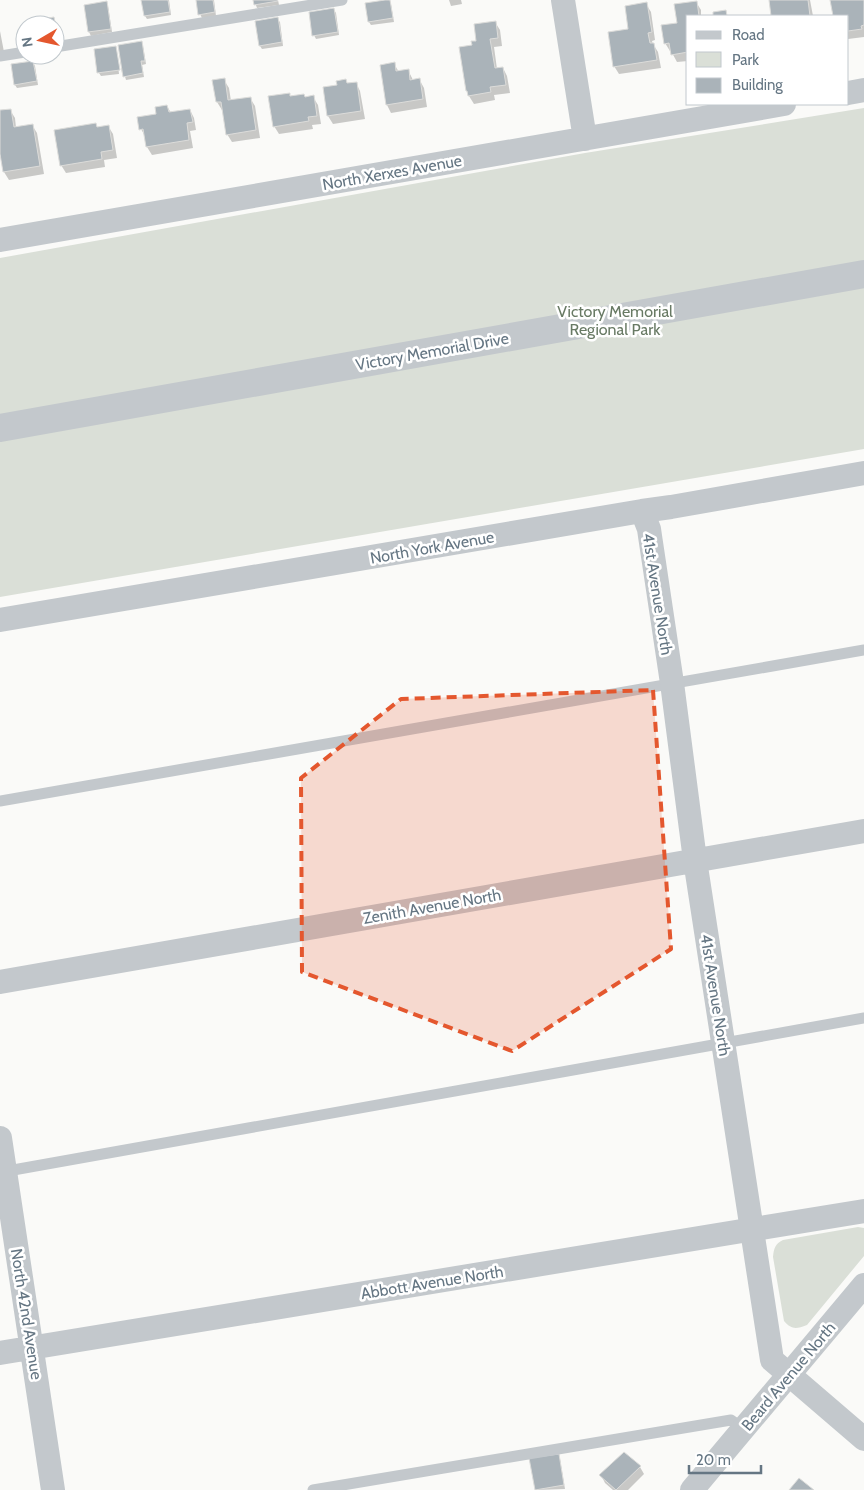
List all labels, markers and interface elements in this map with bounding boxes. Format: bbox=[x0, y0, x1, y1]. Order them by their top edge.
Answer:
north arrow bbox=[15, 15, 65, 65]
legend bbox=[686, 15, 849, 105]
text: Road bbox=[732, 26, 765, 44]
text: N bbox=[17, 36, 37, 48]
text: Park bbox=[732, 51, 759, 69]
text: Building bbox=[732, 76, 783, 94]
street label: North Xerxes Avenue bbox=[321, 151, 463, 194]
park label: Victory Memorial Regional Park bbox=[557, 302, 673, 339]
street label: Victory Memorial Drive bbox=[354, 329, 510, 374]
street label: North York Avenue bbox=[369, 527, 496, 568]
street label: 41st Avenue North bbox=[638, 532, 677, 656]
street label: Zenith Avenue North bbox=[362, 885, 503, 928]
street label: 41st Avenue North bbox=[696, 933, 735, 1057]
street label: North 42nd Avenue bbox=[7, 1247, 46, 1381]
street label: Abbott Avenue North bbox=[359, 1262, 505, 1303]
street label: Beard Avenue North bbox=[737, 1318, 839, 1435]
scale bar bbox=[689, 1442, 762, 1474]
text: 20 m bbox=[696, 1451, 731, 1469]

